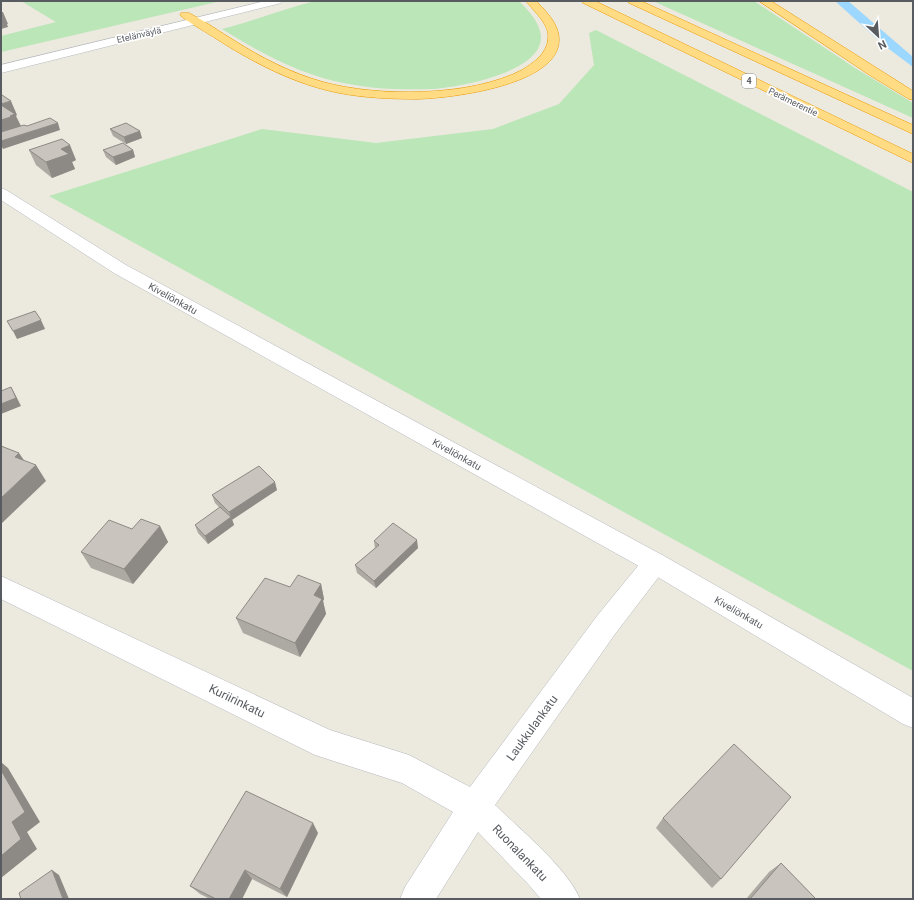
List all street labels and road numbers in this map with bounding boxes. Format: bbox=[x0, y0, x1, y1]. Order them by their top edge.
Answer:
street label: Etelänväylä bbox=[116, 25, 162, 45]
road number: 4 bbox=[742, 74, 756, 88]
street label: Perämerentie bbox=[767, 86, 819, 118]
street label: Kiveliönkatu bbox=[146, 280, 199, 316]
street label: Kiveliönkatu bbox=[430, 436, 483, 472]
street label: Kiveliönkatu bbox=[713, 594, 765, 631]
street label: Kuriirinkatu bbox=[207, 681, 267, 721]
street label: Laukkulankatu bbox=[504, 692, 560, 764]
street label: Ruonalankatu bbox=[490, 822, 550, 884]

